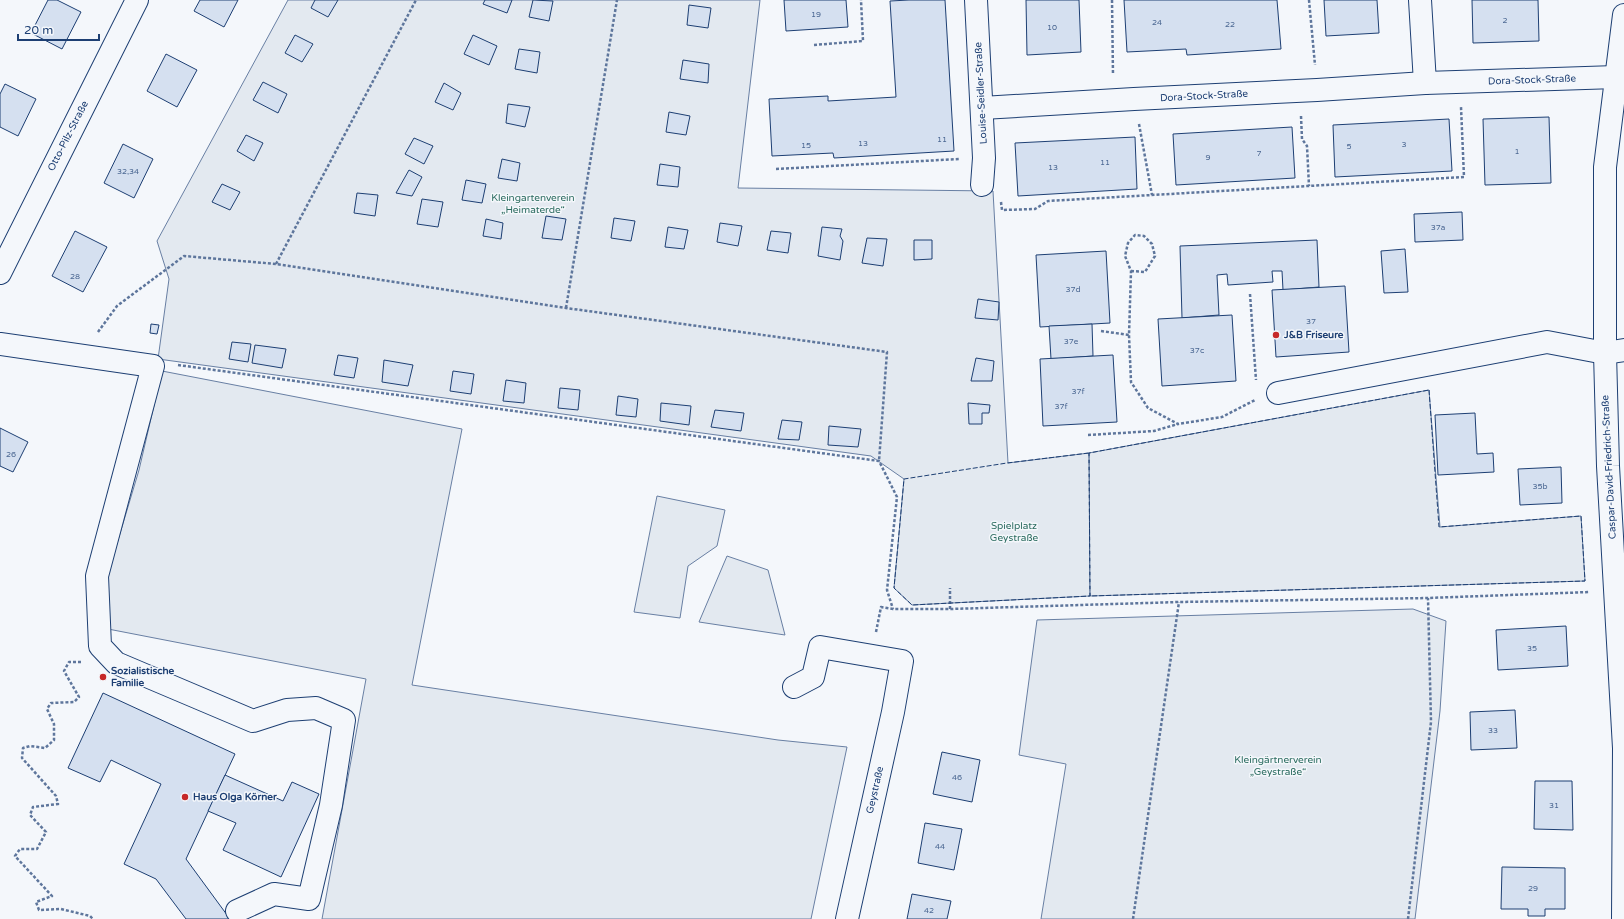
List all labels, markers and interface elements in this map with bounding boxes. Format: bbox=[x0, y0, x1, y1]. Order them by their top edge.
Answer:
house number: 19 bbox=[811, 10, 821, 19]
scale bar bbox=[18, 16, 99, 42]
house number: 2 bbox=[1502, 16, 1508, 25]
house number: 24 bbox=[1152, 18, 1162, 27]
house number: 22 bbox=[1225, 20, 1235, 29]
text: 20 m bbox=[24, 23, 53, 37]
house number: 10 bbox=[1047, 23, 1057, 32]
street label: Louise-Seidler-Straße bbox=[972, 41, 990, 144]
street label: Dora-Stock-Straße bbox=[1488, 72, 1577, 88]
street label: Dora-Stock-Straße bbox=[1160, 88, 1249, 104]
street label: Otto-Pilz-Straße bbox=[45, 99, 91, 173]
house number: 11 bbox=[937, 135, 947, 144]
house number: 13 bbox=[858, 139, 868, 148]
house number: 3 bbox=[1401, 140, 1407, 149]
house number: 15 bbox=[801, 141, 811, 150]
house number: 5 bbox=[1346, 142, 1352, 151]
house number: 1 bbox=[1514, 147, 1520, 156]
house number: 7 bbox=[1256, 149, 1262, 158]
house number: 9 bbox=[1205, 153, 1211, 162]
house number: 11 bbox=[1100, 158, 1110, 167]
house number: 13 bbox=[1048, 163, 1058, 172]
house number: 32,34 bbox=[117, 167, 139, 176]
park label: Kleingartenverein „Heimaterde“ bbox=[491, 192, 575, 216]
house number: 37a bbox=[1431, 223, 1445, 232]
house number: 28 bbox=[70, 272, 80, 281]
house number: 37d bbox=[1065, 285, 1081, 294]
house number: 37 bbox=[1306, 317, 1316, 326]
place label: J&B Friseure bbox=[1283, 329, 1344, 341]
marker: J&B Friseure bbox=[1271, 330, 1281, 340]
house number: 37e bbox=[1064, 337, 1079, 346]
house number: 37c bbox=[1190, 346, 1204, 355]
house number: 37f bbox=[1071, 387, 1085, 396]
street label: Caspar-David-Friedrich-Straße bbox=[1599, 394, 1619, 539]
house number: 37f bbox=[1054, 402, 1068, 411]
house number: 26 bbox=[6, 450, 16, 459]
house number: 35b bbox=[1532, 482, 1548, 491]
park label: Spielplatz Geystraße bbox=[990, 520, 1038, 544]
house number: 35 bbox=[1527, 644, 1537, 653]
place label: Sozialistische Familie bbox=[111, 665, 175, 689]
marker: Sozialistische Familie bbox=[98, 672, 108, 682]
house number: 33 bbox=[1488, 726, 1498, 735]
park label: Kleingärtnerverein „Geystraße“ bbox=[1234, 754, 1322, 778]
street label: Geystraße bbox=[864, 765, 886, 815]
house number: 46 bbox=[952, 773, 962, 782]
place label: Haus Olga Körner bbox=[193, 791, 277, 803]
marker: Haus Olga Körner bbox=[180, 792, 190, 802]
house number: 31 bbox=[1549, 801, 1559, 810]
house number: 44 bbox=[935, 842, 945, 851]
house number: 29 bbox=[1528, 884, 1538, 893]
house number: 42 bbox=[924, 906, 934, 915]

